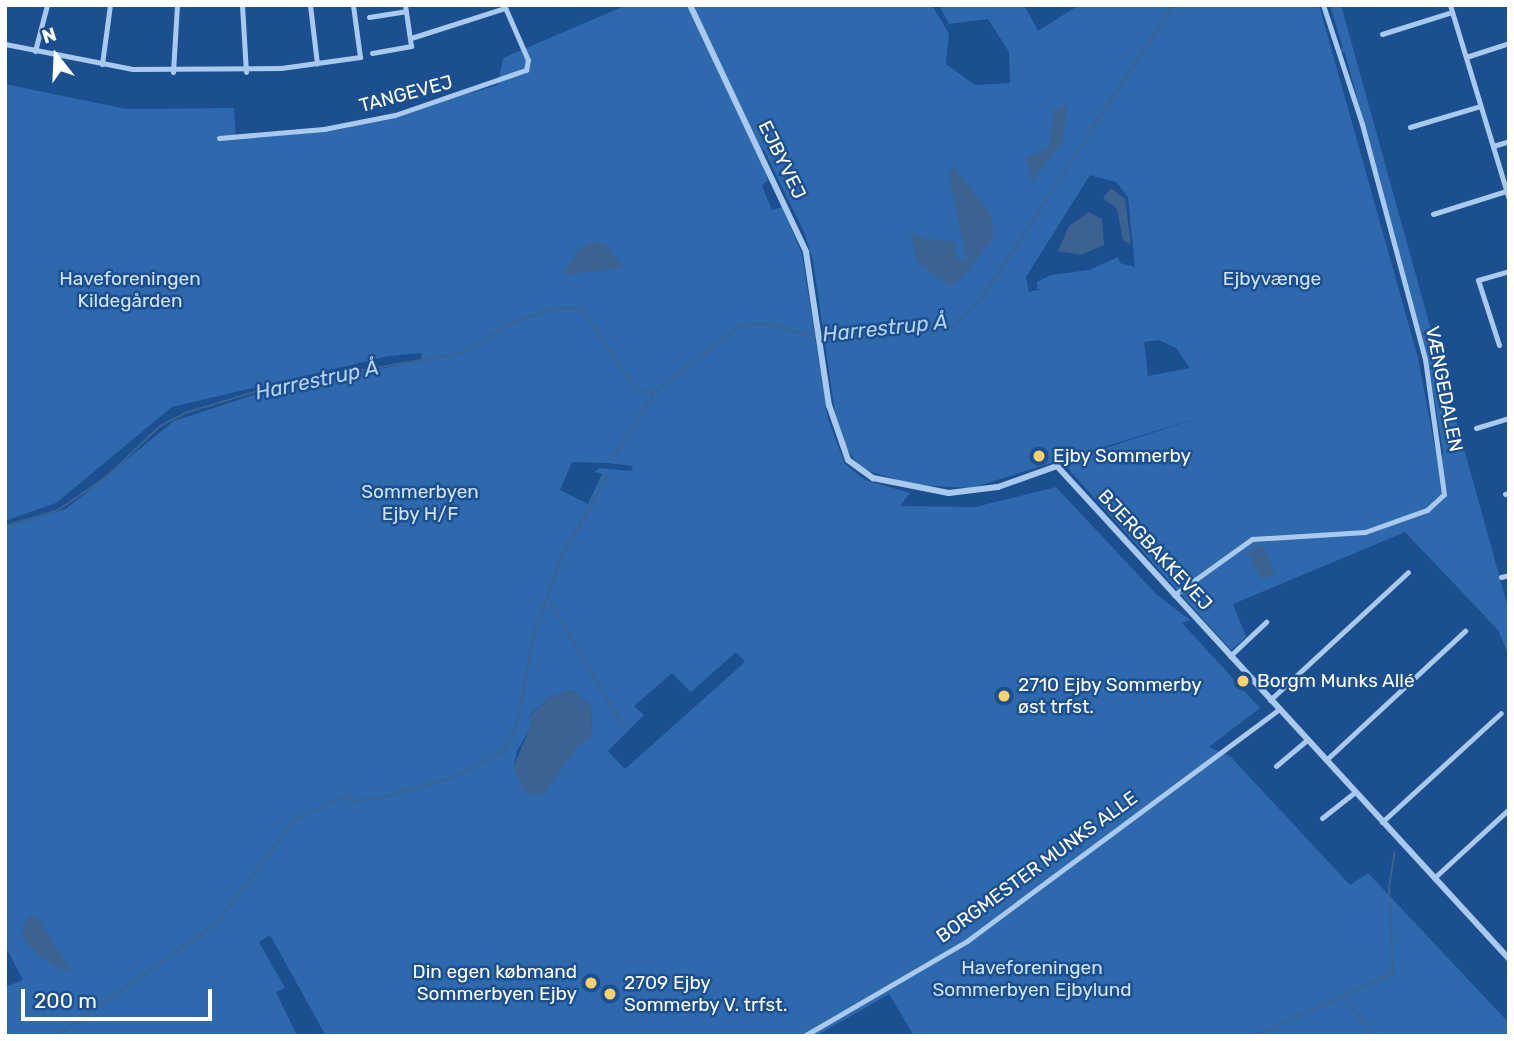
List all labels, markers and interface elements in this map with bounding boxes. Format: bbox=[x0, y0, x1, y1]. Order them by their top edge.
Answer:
north arrow bbox=[21, 21, 91, 91]
text: N bbox=[39, 23, 59, 49]
street label: TANGEVEJ bbox=[357, 71, 455, 117]
street label: EJBYVEJ bbox=[753, 117, 811, 203]
park label: Haveforeningen Kildegården bbox=[59, 268, 201, 312]
park label: Ejbyvænge bbox=[1223, 268, 1321, 290]
water label: Harrestrup Å bbox=[821, 309, 949, 347]
street label: VÆNGEDALEN bbox=[1421, 324, 1467, 454]
water label: Harrestrup Å bbox=[253, 355, 381, 405]
place label: Ejby Sommerby bbox=[1053, 445, 1191, 467]
marker: Ejby Sommerby bbox=[1031, 448, 1047, 464]
park label: Sommerbyen Ejby H/F bbox=[361, 481, 479, 525]
street label: BJERGBAKKEVEJ bbox=[1093, 485, 1217, 615]
place label: Borgm Munks Allé bbox=[1257, 670, 1415, 692]
marker: Borgm Munks Allé bbox=[1235, 673, 1251, 689]
place label: 2710 Ejby Sommerby øst trfst. bbox=[1018, 674, 1202, 718]
marker: 2710 Ejby Sommerby øst trfst. bbox=[996, 688, 1012, 704]
street label: BORGMESTER MUNKS ALLE bbox=[932, 786, 1142, 948]
park label: Haveforeningen Sommerbyen Ejbylund bbox=[932, 957, 1132, 1001]
place label: Din egen købmand Sommerbyen Ejby bbox=[413, 961, 577, 1005]
place label: 2709 Ejby Sommerby V. trfst. bbox=[624, 972, 789, 1016]
scale bar bbox=[24, 974, 215, 1018]
marker: Din egen købmand Sommerbyen Ejby bbox=[583, 975, 599, 991]
marker: 2709 Ejby Sommerby V. trfst. bbox=[602, 986, 618, 1002]
text: 200 m bbox=[34, 988, 97, 1013]

